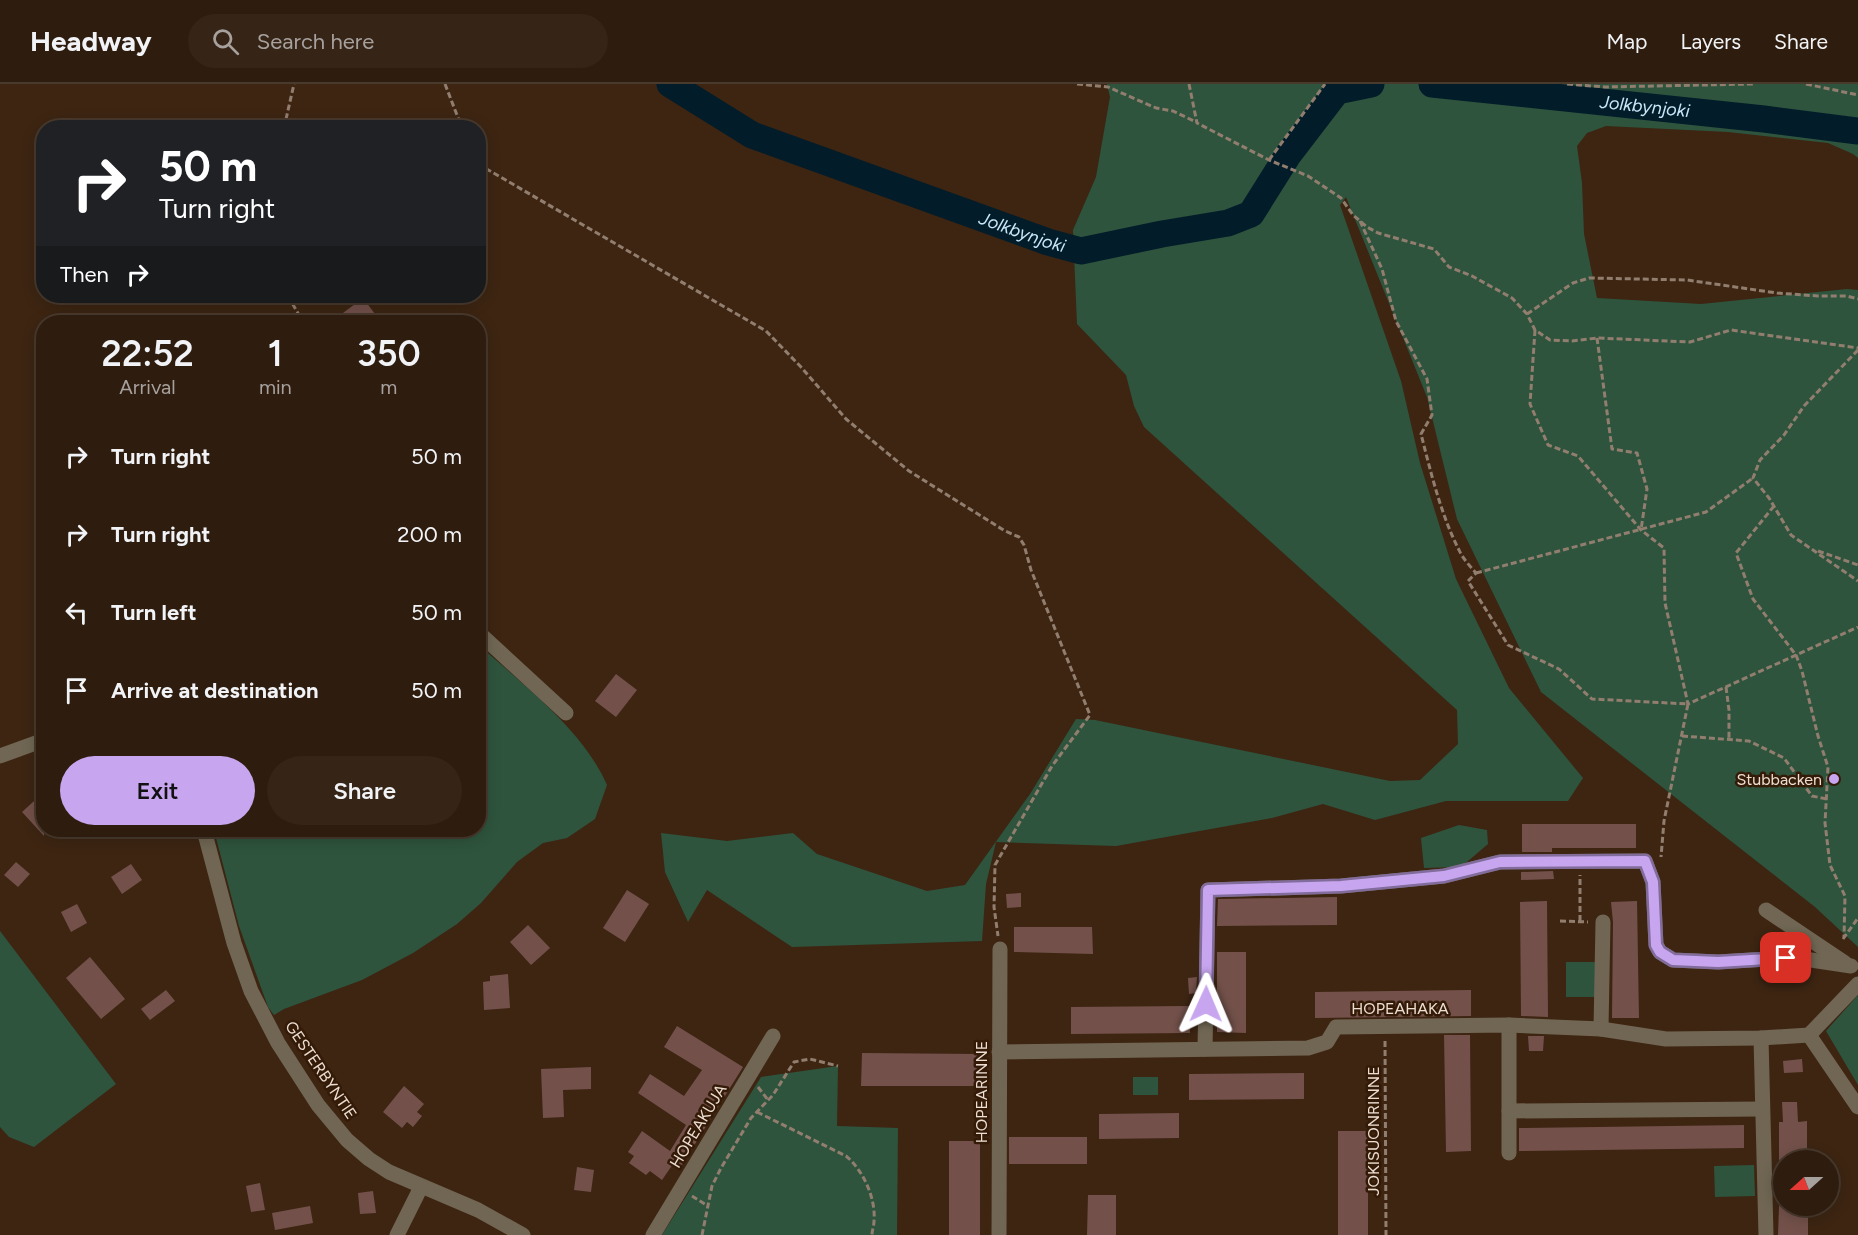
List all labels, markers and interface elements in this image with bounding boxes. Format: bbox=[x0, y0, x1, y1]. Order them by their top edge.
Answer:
search box bbox=[188, 14, 608, 68]
text: Headway bbox=[30, 24, 152, 58]
icon: search bbox=[209, 25, 242, 58]
text: Search here bbox=[257, 28, 374, 55]
text: Map bbox=[1607, 29, 1647, 54]
text: Layers bbox=[1680, 29, 1741, 54]
text: Share bbox=[1774, 29, 1828, 54]
water label: Jolkbynjoki bbox=[1598, 91, 1692, 122]
text: 50 m bbox=[159, 141, 257, 192]
icon: right bbox=[60, 144, 138, 222]
text: Turn right bbox=[159, 192, 275, 225]
water label: Jolkbynjoki bbox=[975, 207, 1069, 258]
icon: right bbox=[121, 258, 154, 291]
text: Then bbox=[60, 261, 109, 288]
text: 22:52 bbox=[101, 332, 194, 375]
text: 1 bbox=[268, 332, 283, 375]
text: 350 bbox=[357, 332, 421, 375]
text: Arrival bbox=[119, 375, 176, 399]
text: min bbox=[259, 375, 292, 399]
text: m bbox=[380, 375, 397, 399]
icon: right bbox=[60, 440, 93, 473]
text: Turn right bbox=[111, 443, 210, 470]
text: 50 m bbox=[411, 443, 462, 470]
icon: right bbox=[60, 518, 93, 551]
text: Turn right bbox=[111, 521, 210, 548]
text: 200 m bbox=[397, 521, 462, 548]
icon: left bbox=[60, 596, 93, 629]
text: Turn left bbox=[111, 599, 197, 626]
text: 50 m bbox=[411, 599, 462, 626]
icon: arrive bbox=[60, 674, 93, 707]
text: Arrive at destination bbox=[111, 677, 319, 704]
text: 50 m bbox=[411, 677, 462, 704]
button: Exit bbox=[60, 756, 255, 825]
button: Share bbox=[267, 756, 462, 825]
place label: Stubbacken bbox=[1736, 770, 1822, 789]
marker: Stubbacken bbox=[1827, 772, 1841, 786]
pin bbox=[1760, 932, 1811, 983]
icon: arrive bbox=[1769, 941, 1802, 974]
position arrow bbox=[1174, 972, 1238, 1036]
street label: HOPEAHAKA bbox=[1351, 999, 1449, 1018]
street label: GESTERBYNTIE bbox=[281, 1017, 361, 1123]
street label: HOPEARINNE bbox=[972, 1041, 991, 1143]
street label: JOKISUONRINNE bbox=[1364, 1066, 1383, 1196]
street label: HOPEAKUJA bbox=[666, 1081, 730, 1171]
north arrow bbox=[1773, 1150, 1839, 1216]
map controls bbox=[1773, 1150, 1839, 1216]

